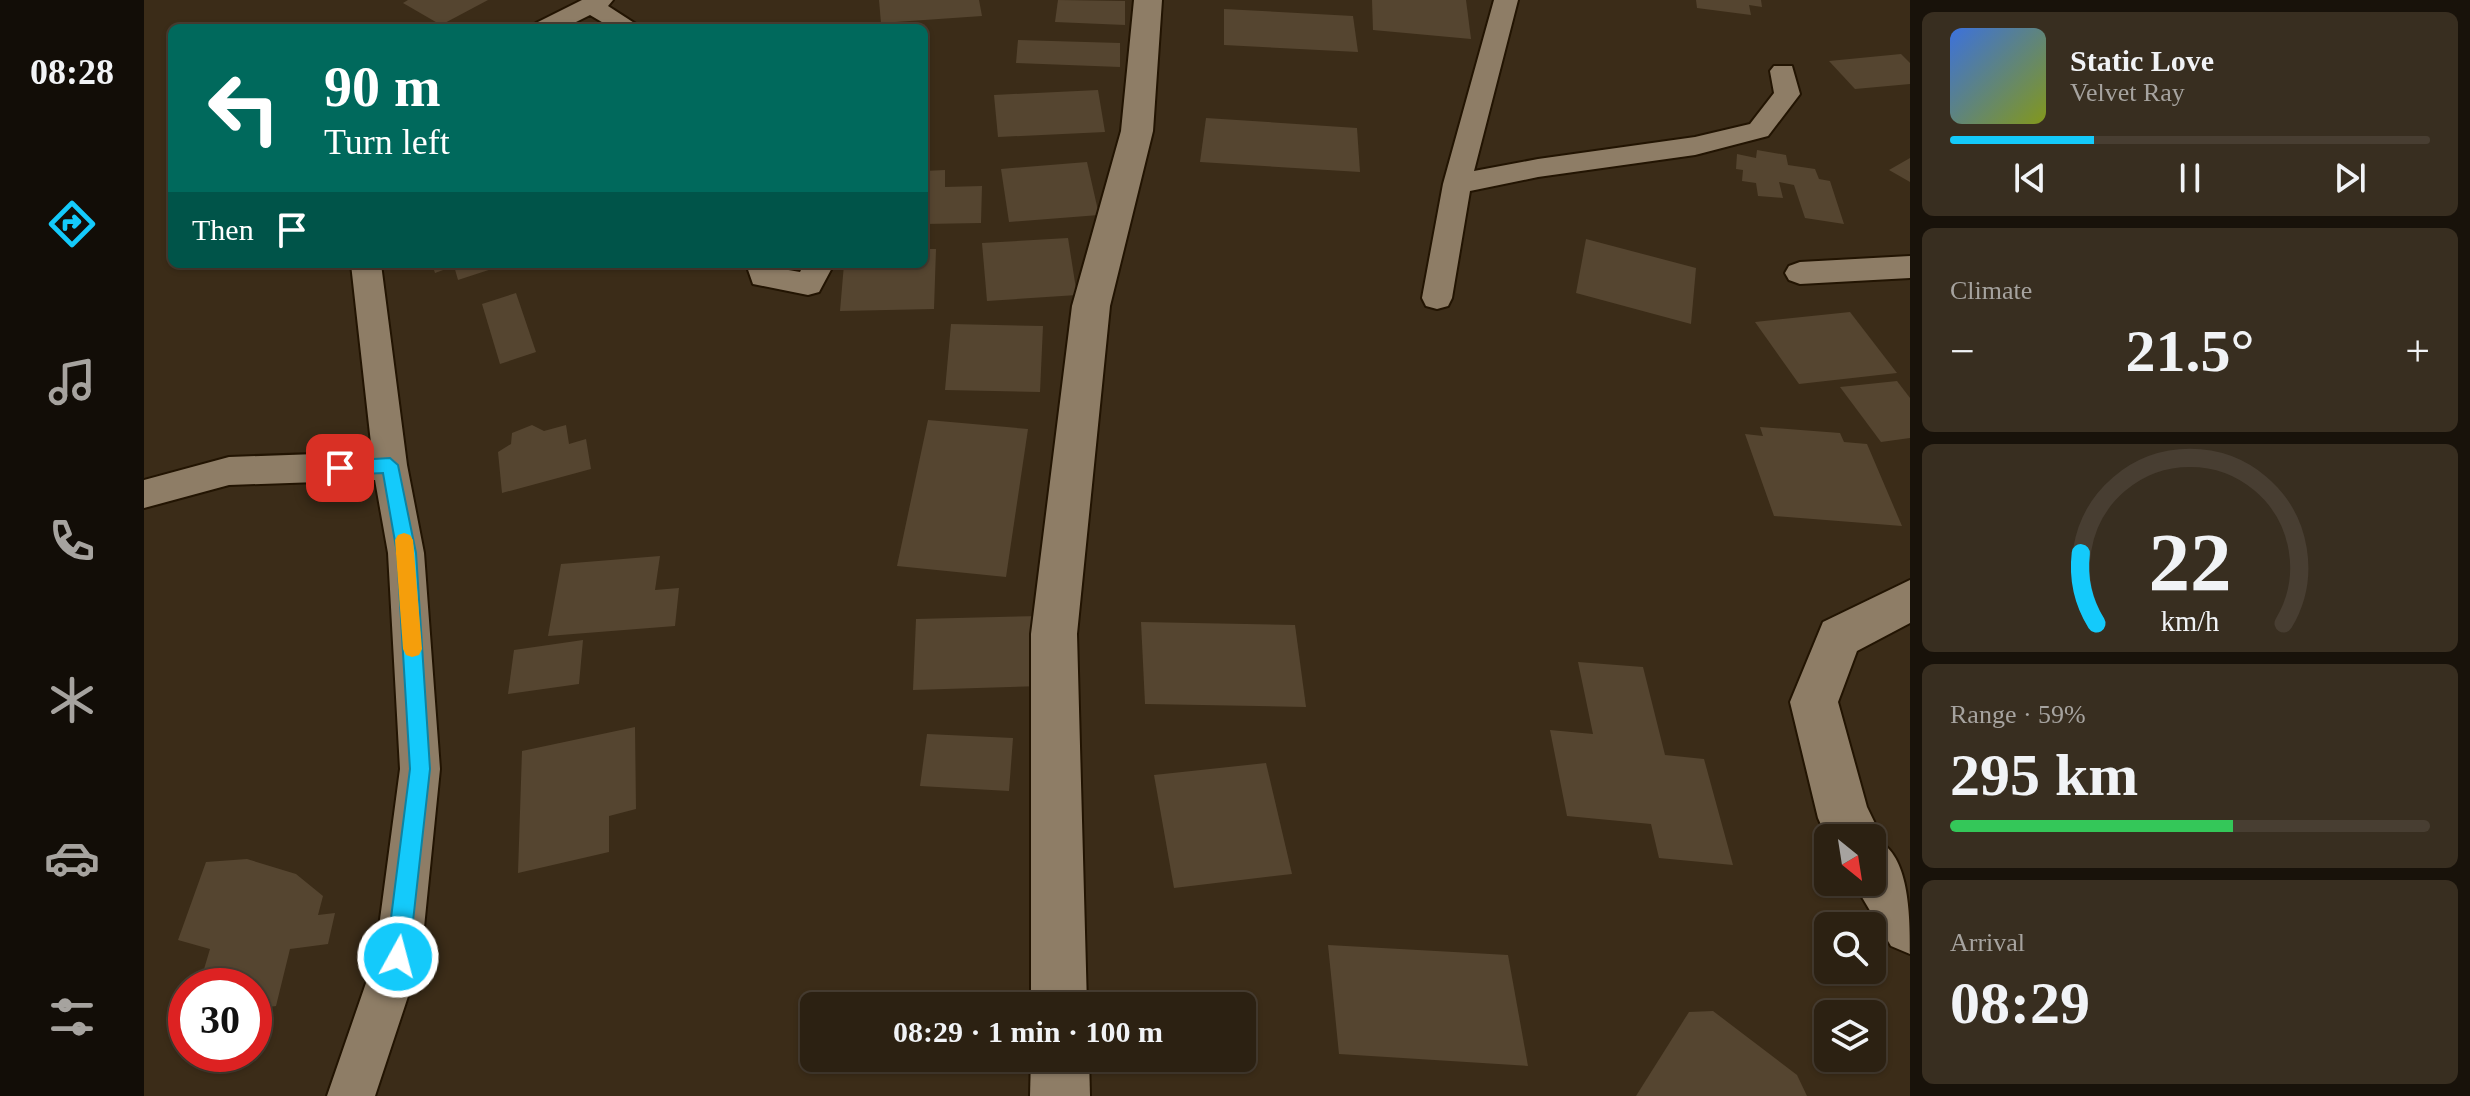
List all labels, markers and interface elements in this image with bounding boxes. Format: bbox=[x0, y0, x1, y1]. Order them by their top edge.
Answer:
text: Static Love bbox=[2070, 44, 2214, 77]
text: 08:28 bbox=[30, 52, 114, 92]
icon: left bbox=[192, 56, 296, 160]
text: 90 m bbox=[324, 56, 441, 118]
text: Velvet Ray bbox=[2070, 78, 2185, 107]
text: Turn left bbox=[324, 122, 450, 162]
icon: previous bbox=[2008, 156, 2052, 200]
icon: pause bbox=[2168, 156, 2212, 200]
icon: next bbox=[2328, 156, 2372, 200]
icon: directions bbox=[44, 196, 100, 252]
icon: arrive bbox=[270, 208, 314, 252]
text: Then bbox=[192, 213, 254, 246]
text: Climate bbox=[1950, 276, 2032, 305]
text: 21.5° bbox=[2126, 318, 2255, 384]
text: − bbox=[1950, 327, 1975, 376]
text: + bbox=[2405, 327, 2430, 376]
icon: music bbox=[44, 354, 100, 410]
pin bbox=[306, 434, 374, 502]
icon: arrive bbox=[318, 446, 362, 490]
icon: phone bbox=[44, 513, 100, 569]
text: 22 bbox=[2148, 516, 2232, 608]
text: km/h bbox=[2161, 606, 2219, 637]
icon: climate bbox=[44, 672, 100, 728]
text: Range · 59% bbox=[1950, 700, 2086, 729]
text: 295 km bbox=[1950, 742, 2138, 808]
north arrow bbox=[1814, 824, 1886, 896]
map controls bbox=[1814, 824, 1886, 1072]
icon: car bbox=[44, 830, 100, 886]
button: search bbox=[1814, 912, 1886, 984]
position arrow bbox=[356, 915, 440, 999]
text: Arrival bbox=[1950, 928, 2025, 957]
speed limit sign: 30 bbox=[168, 968, 272, 1072]
text: 08:29 bbox=[1950, 970, 2090, 1036]
icon: filters bbox=[44, 989, 100, 1045]
button: layers bbox=[1814, 1000, 1886, 1072]
text: 08:29 · 1 min · 100 m bbox=[893, 1015, 1163, 1048]

